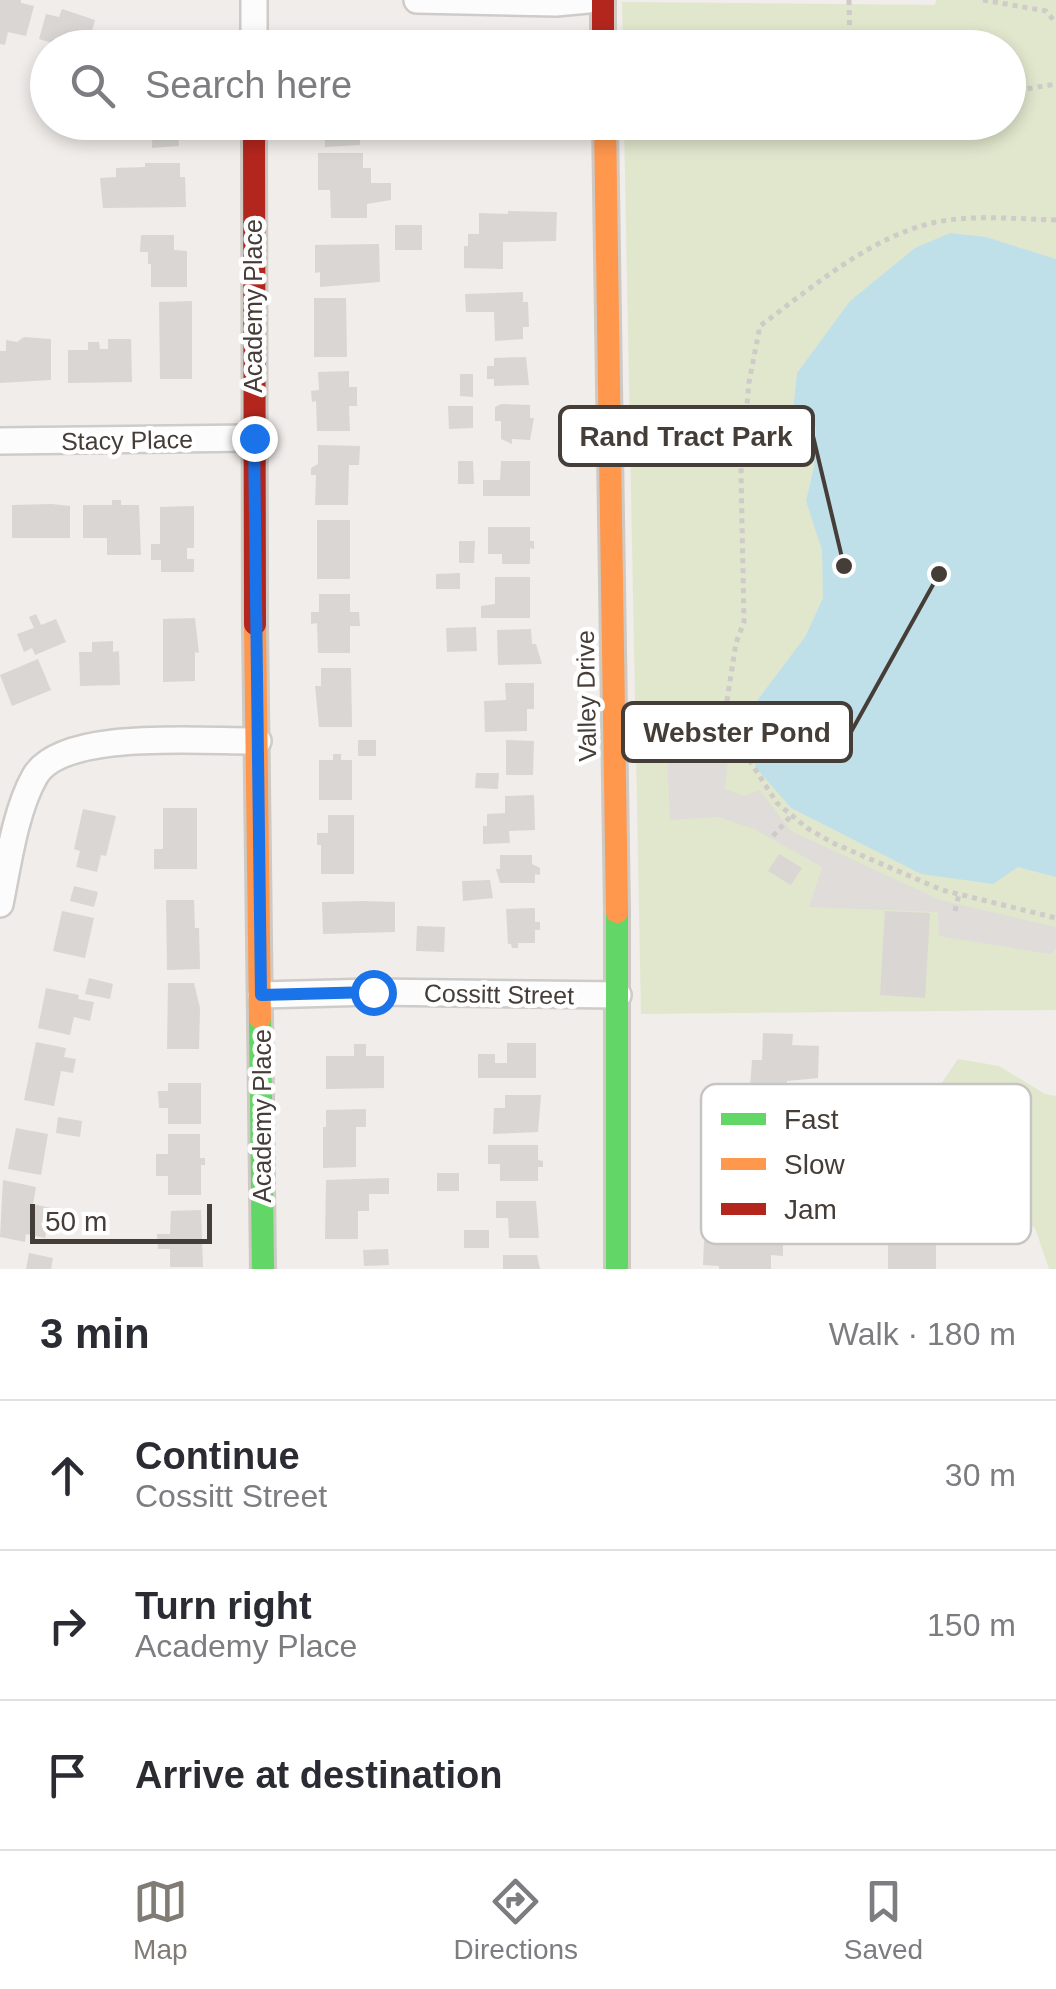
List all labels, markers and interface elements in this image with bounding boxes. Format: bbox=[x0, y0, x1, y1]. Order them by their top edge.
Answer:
search box bbox=[30, 30, 1026, 140]
icon: search bbox=[65, 58, 120, 113]
text: Search here bbox=[145, 64, 352, 106]
street label: Academy Place bbox=[239, 219, 267, 393]
callout: Rand Tract Park bbox=[560, 407, 813, 465]
route end bbox=[232, 416, 278, 462]
text: Rand Tract Park bbox=[579, 421, 793, 452]
street label: Stacy Place bbox=[61, 425, 193, 455]
street label: Valley Drive bbox=[571, 630, 601, 762]
callout: Webster Pond bbox=[623, 703, 851, 761]
text: Webster Pond bbox=[643, 717, 831, 748]
route start bbox=[351, 970, 397, 1016]
street label: Cossitt Street bbox=[424, 979, 574, 1009]
street label: Academy Place bbox=[248, 1029, 276, 1203]
legend bbox=[701, 1084, 1031, 1244]
text: Fast bbox=[784, 1104, 839, 1135]
text: Slow bbox=[784, 1149, 845, 1180]
text: Jam bbox=[784, 1194, 837, 1225]
scale bar bbox=[30, 1199, 212, 1244]
text: 50 m bbox=[45, 1206, 107, 1237]
text: 3 min bbox=[40, 1310, 150, 1357]
text: Walk · 180 m bbox=[829, 1316, 1016, 1352]
text: Continue bbox=[135, 1435, 300, 1477]
icon: ahead bbox=[40, 1448, 95, 1503]
text: 30 m bbox=[945, 1457, 1016, 1493]
text: Cossitt Street bbox=[135, 1478, 327, 1514]
text: Turn right bbox=[135, 1585, 312, 1627]
icon: right bbox=[40, 1598, 95, 1653]
text: 150 m bbox=[927, 1607, 1016, 1643]
text: Academy Place bbox=[135, 1628, 357, 1664]
icon: arrive bbox=[40, 1748, 95, 1803]
text: Arrive at destination bbox=[135, 1754, 502, 1796]
tab: Map bbox=[133, 1874, 188, 1966]
tab: Directions bbox=[454, 1874, 578, 1966]
tab: Saved bbox=[844, 1874, 923, 1966]

